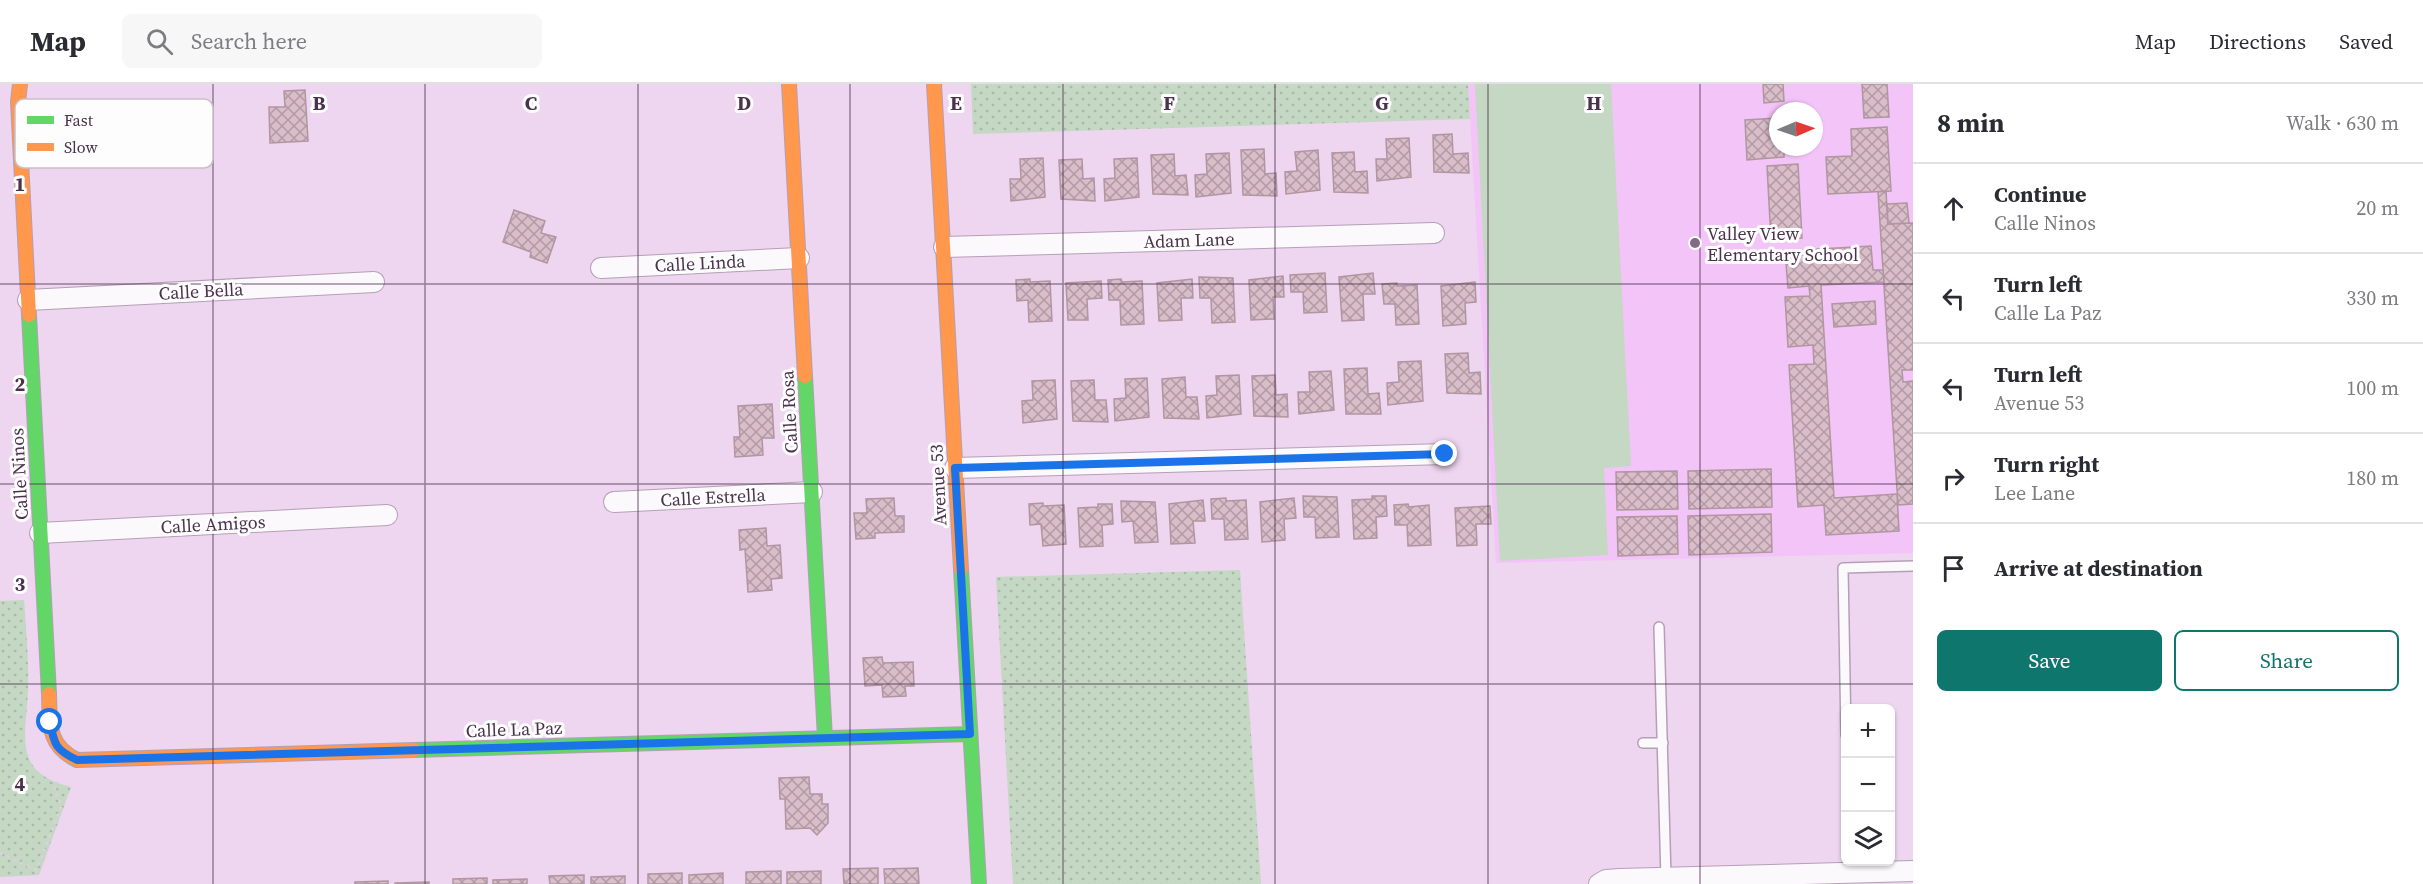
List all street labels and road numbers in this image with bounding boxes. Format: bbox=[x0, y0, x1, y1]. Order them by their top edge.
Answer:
street label: Adam Lane bbox=[1143, 226, 1235, 254]
street label: Calle Linda bbox=[654, 248, 747, 278]
street label: Calle Bella bbox=[158, 276, 245, 306]
street label: Calle Rosa bbox=[774, 369, 804, 454]
street label: Calle Ninos bbox=[4, 427, 34, 521]
street label: Avenue 53 bbox=[923, 444, 953, 526]
street label: Calle Estrella bbox=[660, 482, 767, 512]
street label: Calle Amigos bbox=[160, 509, 266, 539]
street label: Calle La Paz bbox=[465, 715, 563, 743]

